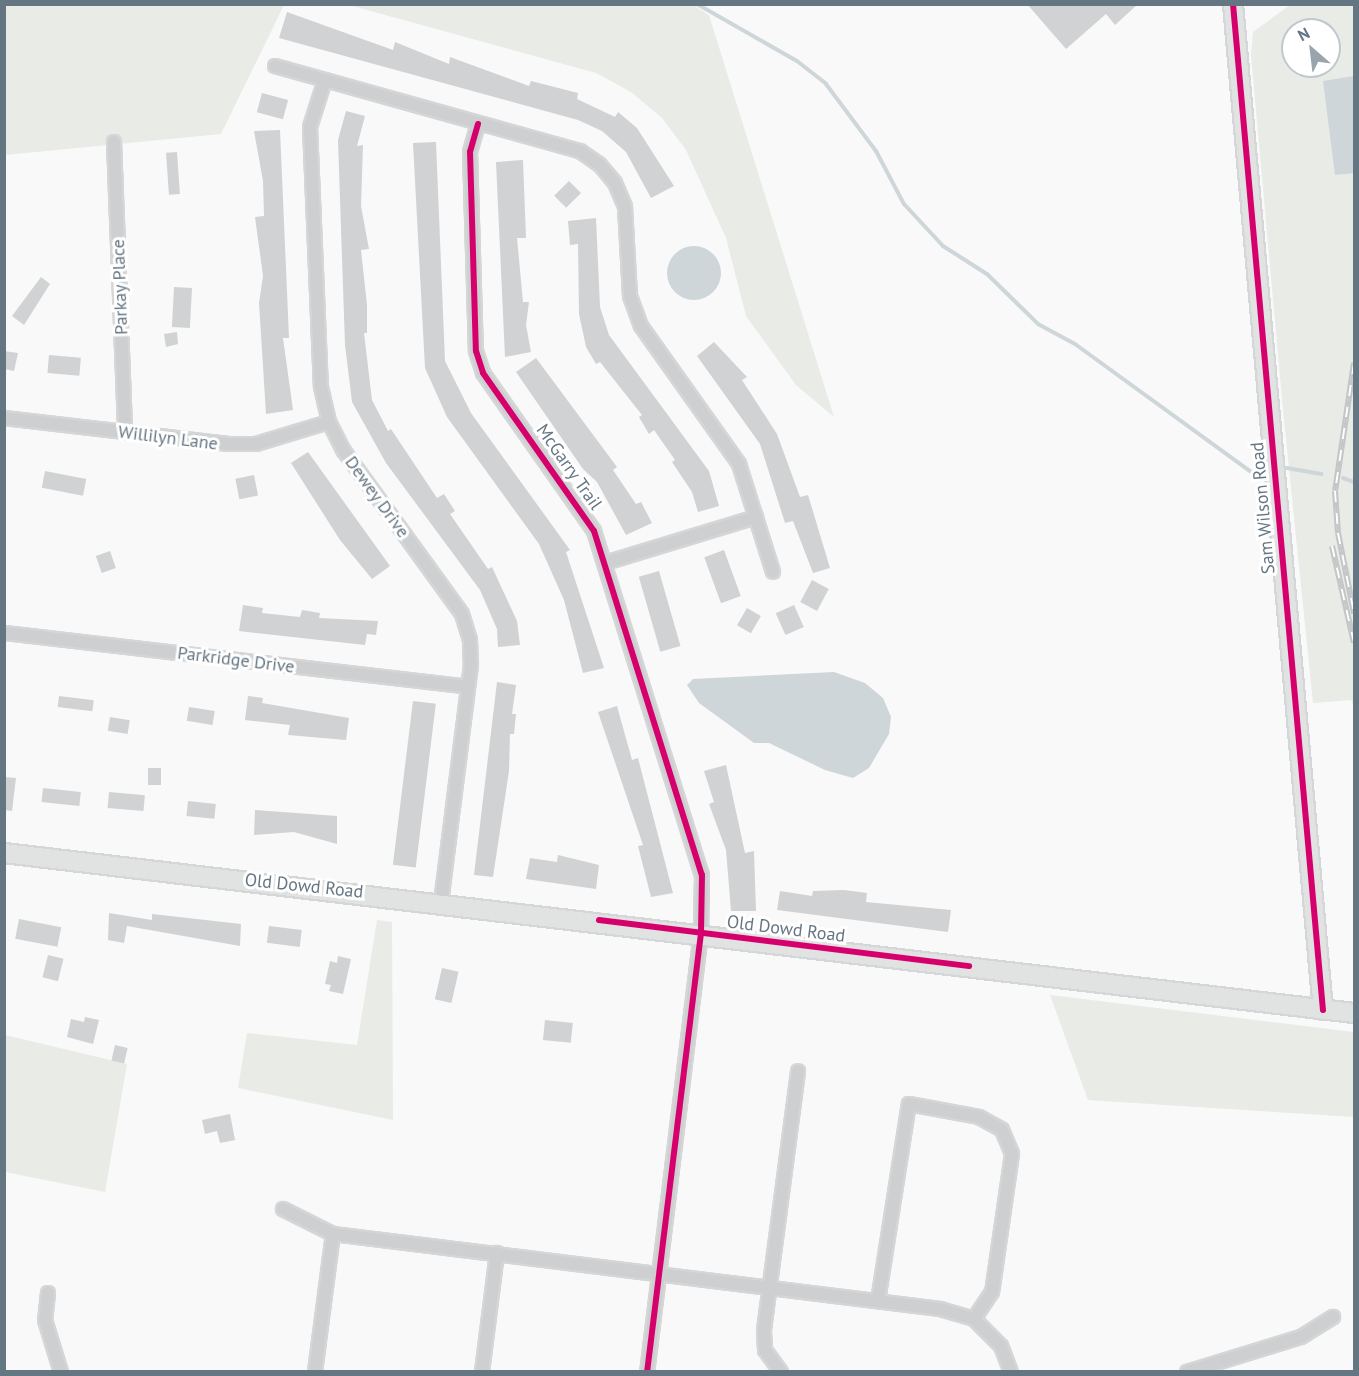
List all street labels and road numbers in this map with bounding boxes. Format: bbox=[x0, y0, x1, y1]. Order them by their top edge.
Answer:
street label: Parkay Place bbox=[108, 238, 132, 336]
street label: McGarry Trail bbox=[531, 419, 607, 515]
street label: Willilyn Lane bbox=[117, 421, 219, 455]
street label: Sam Wilson Road bbox=[1246, 441, 1280, 575]
street label: Dewey Drive bbox=[340, 452, 414, 542]
street label: Parkridge Drive bbox=[176, 642, 296, 678]
street label: Old Dowd Road bbox=[244, 869, 364, 903]
street label: Old Dowd Road bbox=[726, 911, 846, 947]

